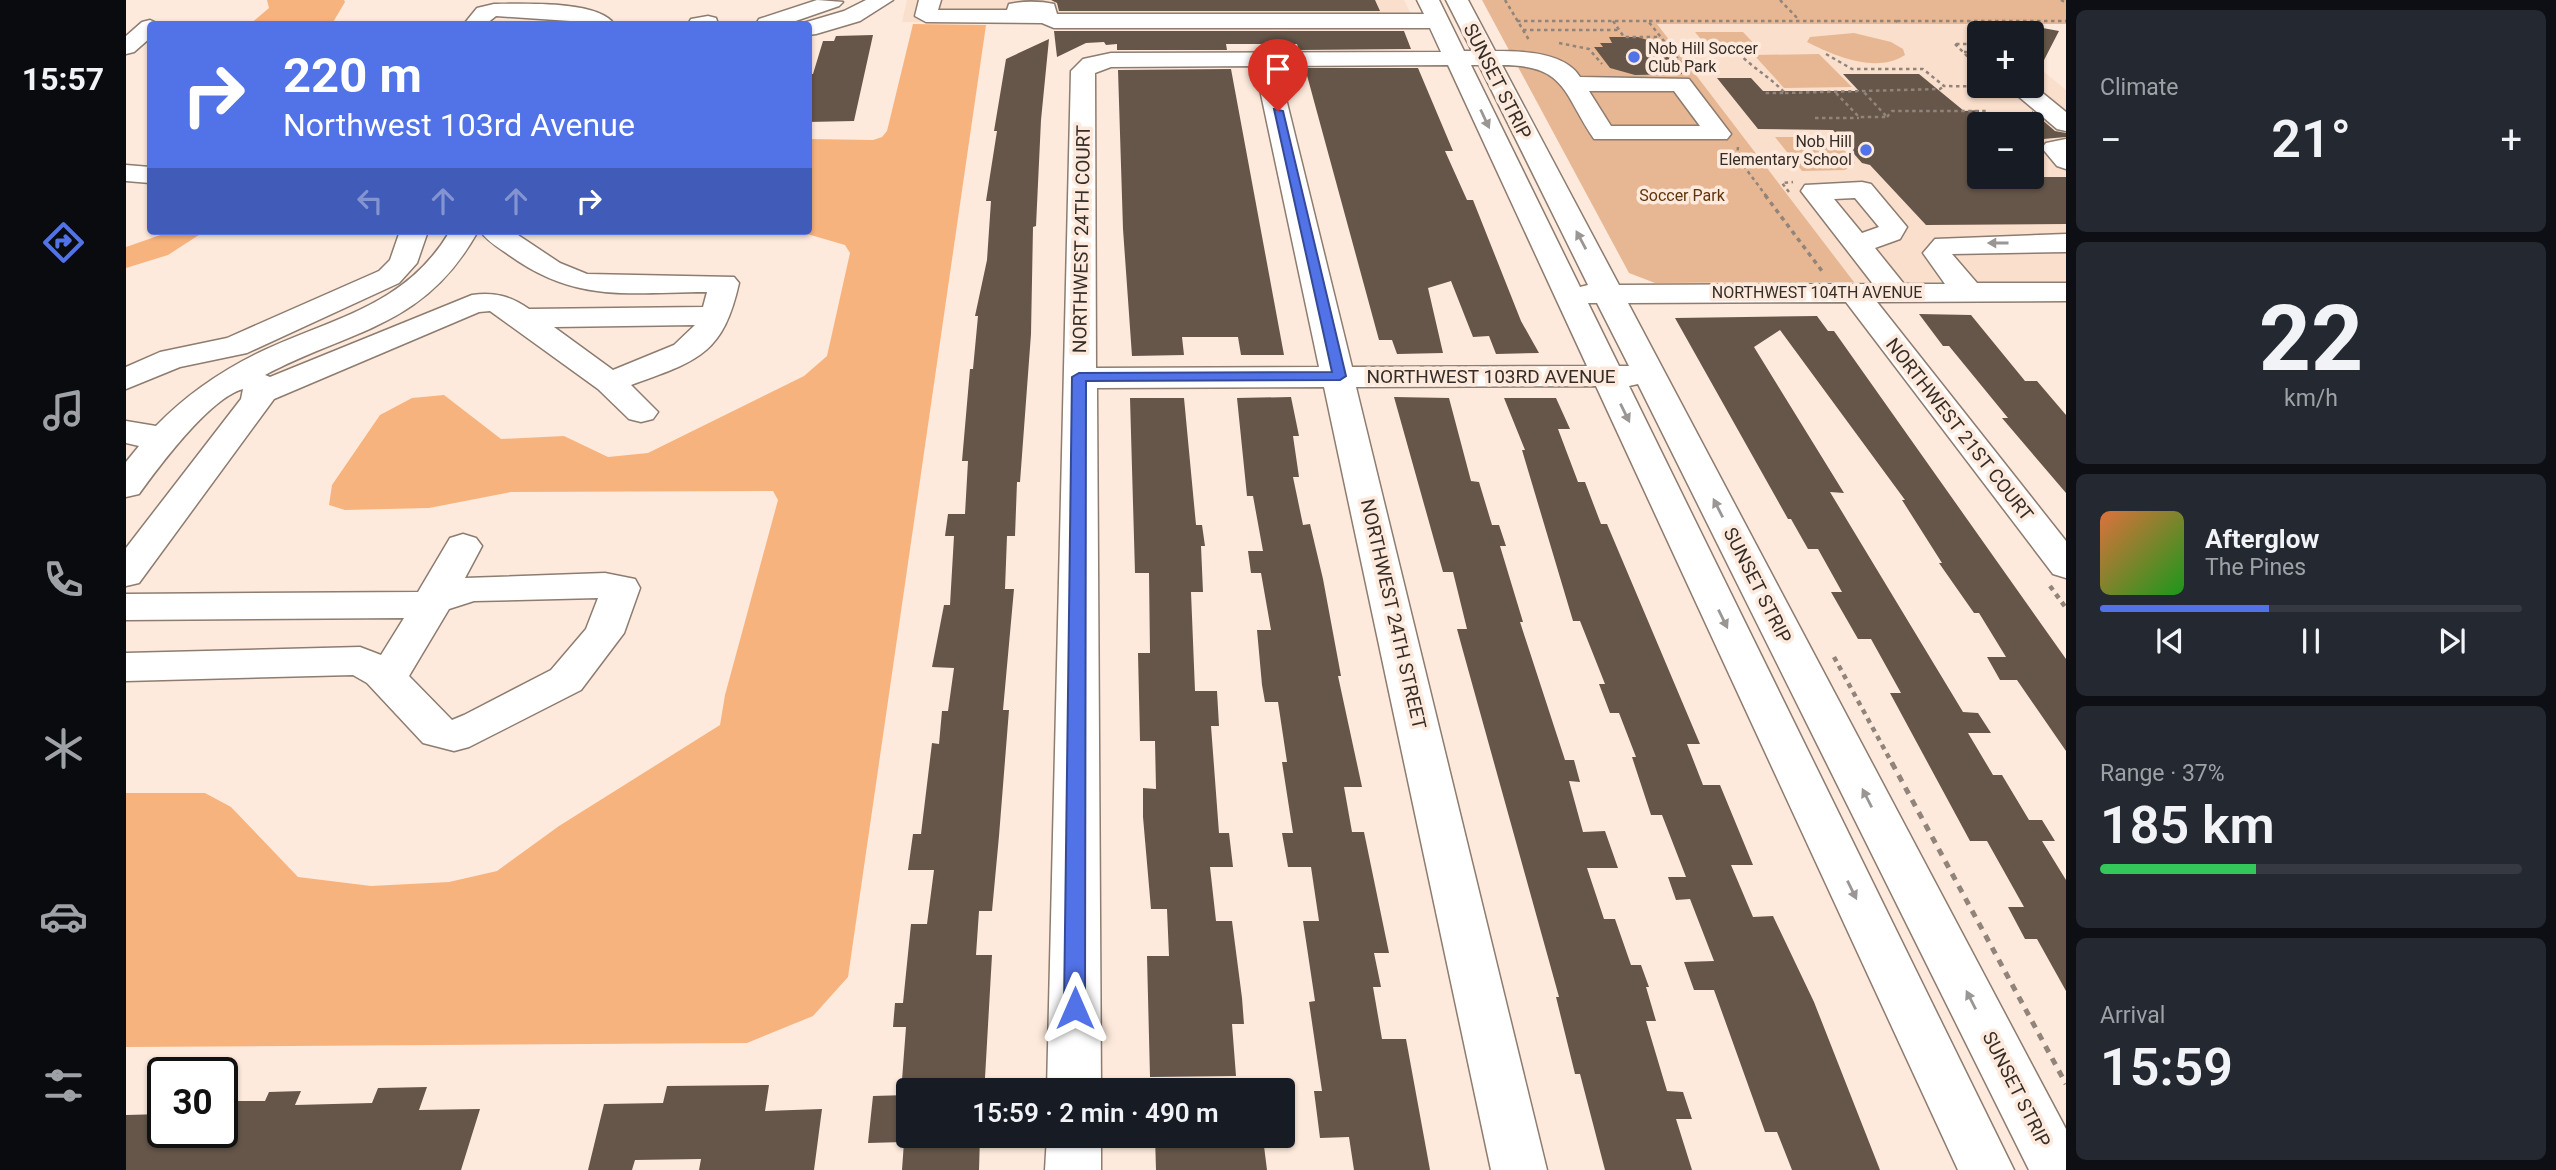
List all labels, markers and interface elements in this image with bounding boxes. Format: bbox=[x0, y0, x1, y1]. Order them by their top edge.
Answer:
street label: SUNSET STRIP bbox=[1459, 20, 1537, 143]
map controls bbox=[1967, 21, 2044, 189]
button: + bbox=[1967, 21, 2044, 98]
pin bbox=[1248, 39, 1308, 111]
place label: Nob Hill Soccer Club Park bbox=[1648, 39, 1758, 76]
text: 220 m bbox=[283, 47, 422, 104]
icon: right bbox=[168, 49, 259, 140]
marker: Nob Hill Soccer Club Park bbox=[1626, 49, 1642, 65]
icon: arrive bbox=[1259, 50, 1297, 88]
text: 15:57 bbox=[22, 60, 104, 98]
text: Climate bbox=[2100, 74, 2179, 101]
text: Northwest 103rd Avenue bbox=[283, 106, 635, 144]
one-way arrow bbox=[1479, 109, 1491, 129]
text: 21° bbox=[2271, 109, 2351, 170]
button: − bbox=[1967, 112, 2044, 189]
text: − bbox=[2100, 118, 2122, 162]
text: + bbox=[2500, 118, 2522, 162]
street label: NORTHWEST 24TH COURT bbox=[1068, 125, 1095, 353]
place label: Nob Hill Elementary School bbox=[1719, 132, 1852, 169]
marker: Nob Hill Elementary School bbox=[1858, 142, 1874, 158]
icon: left bbox=[351, 182, 389, 220]
icon: ahead bbox=[424, 182, 462, 220]
icon: ahead bbox=[497, 182, 535, 220]
icon: right bbox=[570, 182, 608, 220]
park label: Soccer Park bbox=[1639, 186, 1726, 205]
icon: directions bbox=[39, 218, 88, 267]
one-way arrow bbox=[1576, 230, 1588, 250]
one-way arrow bbox=[1987, 237, 2009, 249]
street label: NORTHWEST 104TH AVENUE bbox=[1712, 283, 1922, 302]
text: 22 bbox=[2259, 286, 2363, 392]
street label: NORTHWEST 21ST COURT bbox=[1881, 333, 2038, 525]
street label: NORTHWEST 103RD AVENUE bbox=[1366, 365, 1616, 388]
text: km/h bbox=[2284, 385, 2338, 412]
icon: music bbox=[39, 386, 88, 435]
one-way arrow bbox=[1619, 403, 1630, 423]
street label: NORTHWEST 24TH STREET bbox=[1356, 497, 1431, 731]
one-way arrow bbox=[1713, 498, 1724, 518]
street label: SUNSET STRIP bbox=[1719, 524, 1797, 647]
text: Afterglow bbox=[2205, 524, 2319, 554]
text: The Pines bbox=[2205, 554, 2306, 581]
icon: phone bbox=[39, 555, 88, 604]
one-way arrow bbox=[1717, 609, 1728, 629]
icon: previous bbox=[2151, 622, 2189, 660]
icon: pause bbox=[2292, 622, 2330, 660]
icon: next bbox=[2433, 622, 2471, 660]
icon: climate bbox=[39, 724, 88, 773]
text: Range · 37% bbox=[2100, 760, 2225, 787]
one-way arrow bbox=[1861, 788, 1873, 808]
text: 185 km bbox=[2100, 795, 2275, 856]
one-way arrow bbox=[1847, 880, 1858, 900]
icon: car bbox=[39, 892, 88, 941]
position arrow bbox=[1038, 971, 1112, 1045]
one-way arrow bbox=[1965, 990, 1976, 1010]
text: Arrival bbox=[2100, 1002, 2165, 1029]
street label: SUNSET STRIP bbox=[1978, 1028, 2056, 1151]
text: 15:59 bbox=[2100, 1037, 2233, 1098]
speed limit sign: 30 bbox=[147, 1057, 238, 1148]
icon: filters bbox=[39, 1061, 88, 1110]
text: 15:59 · 2 min · 490 m bbox=[972, 1098, 1219, 1128]

